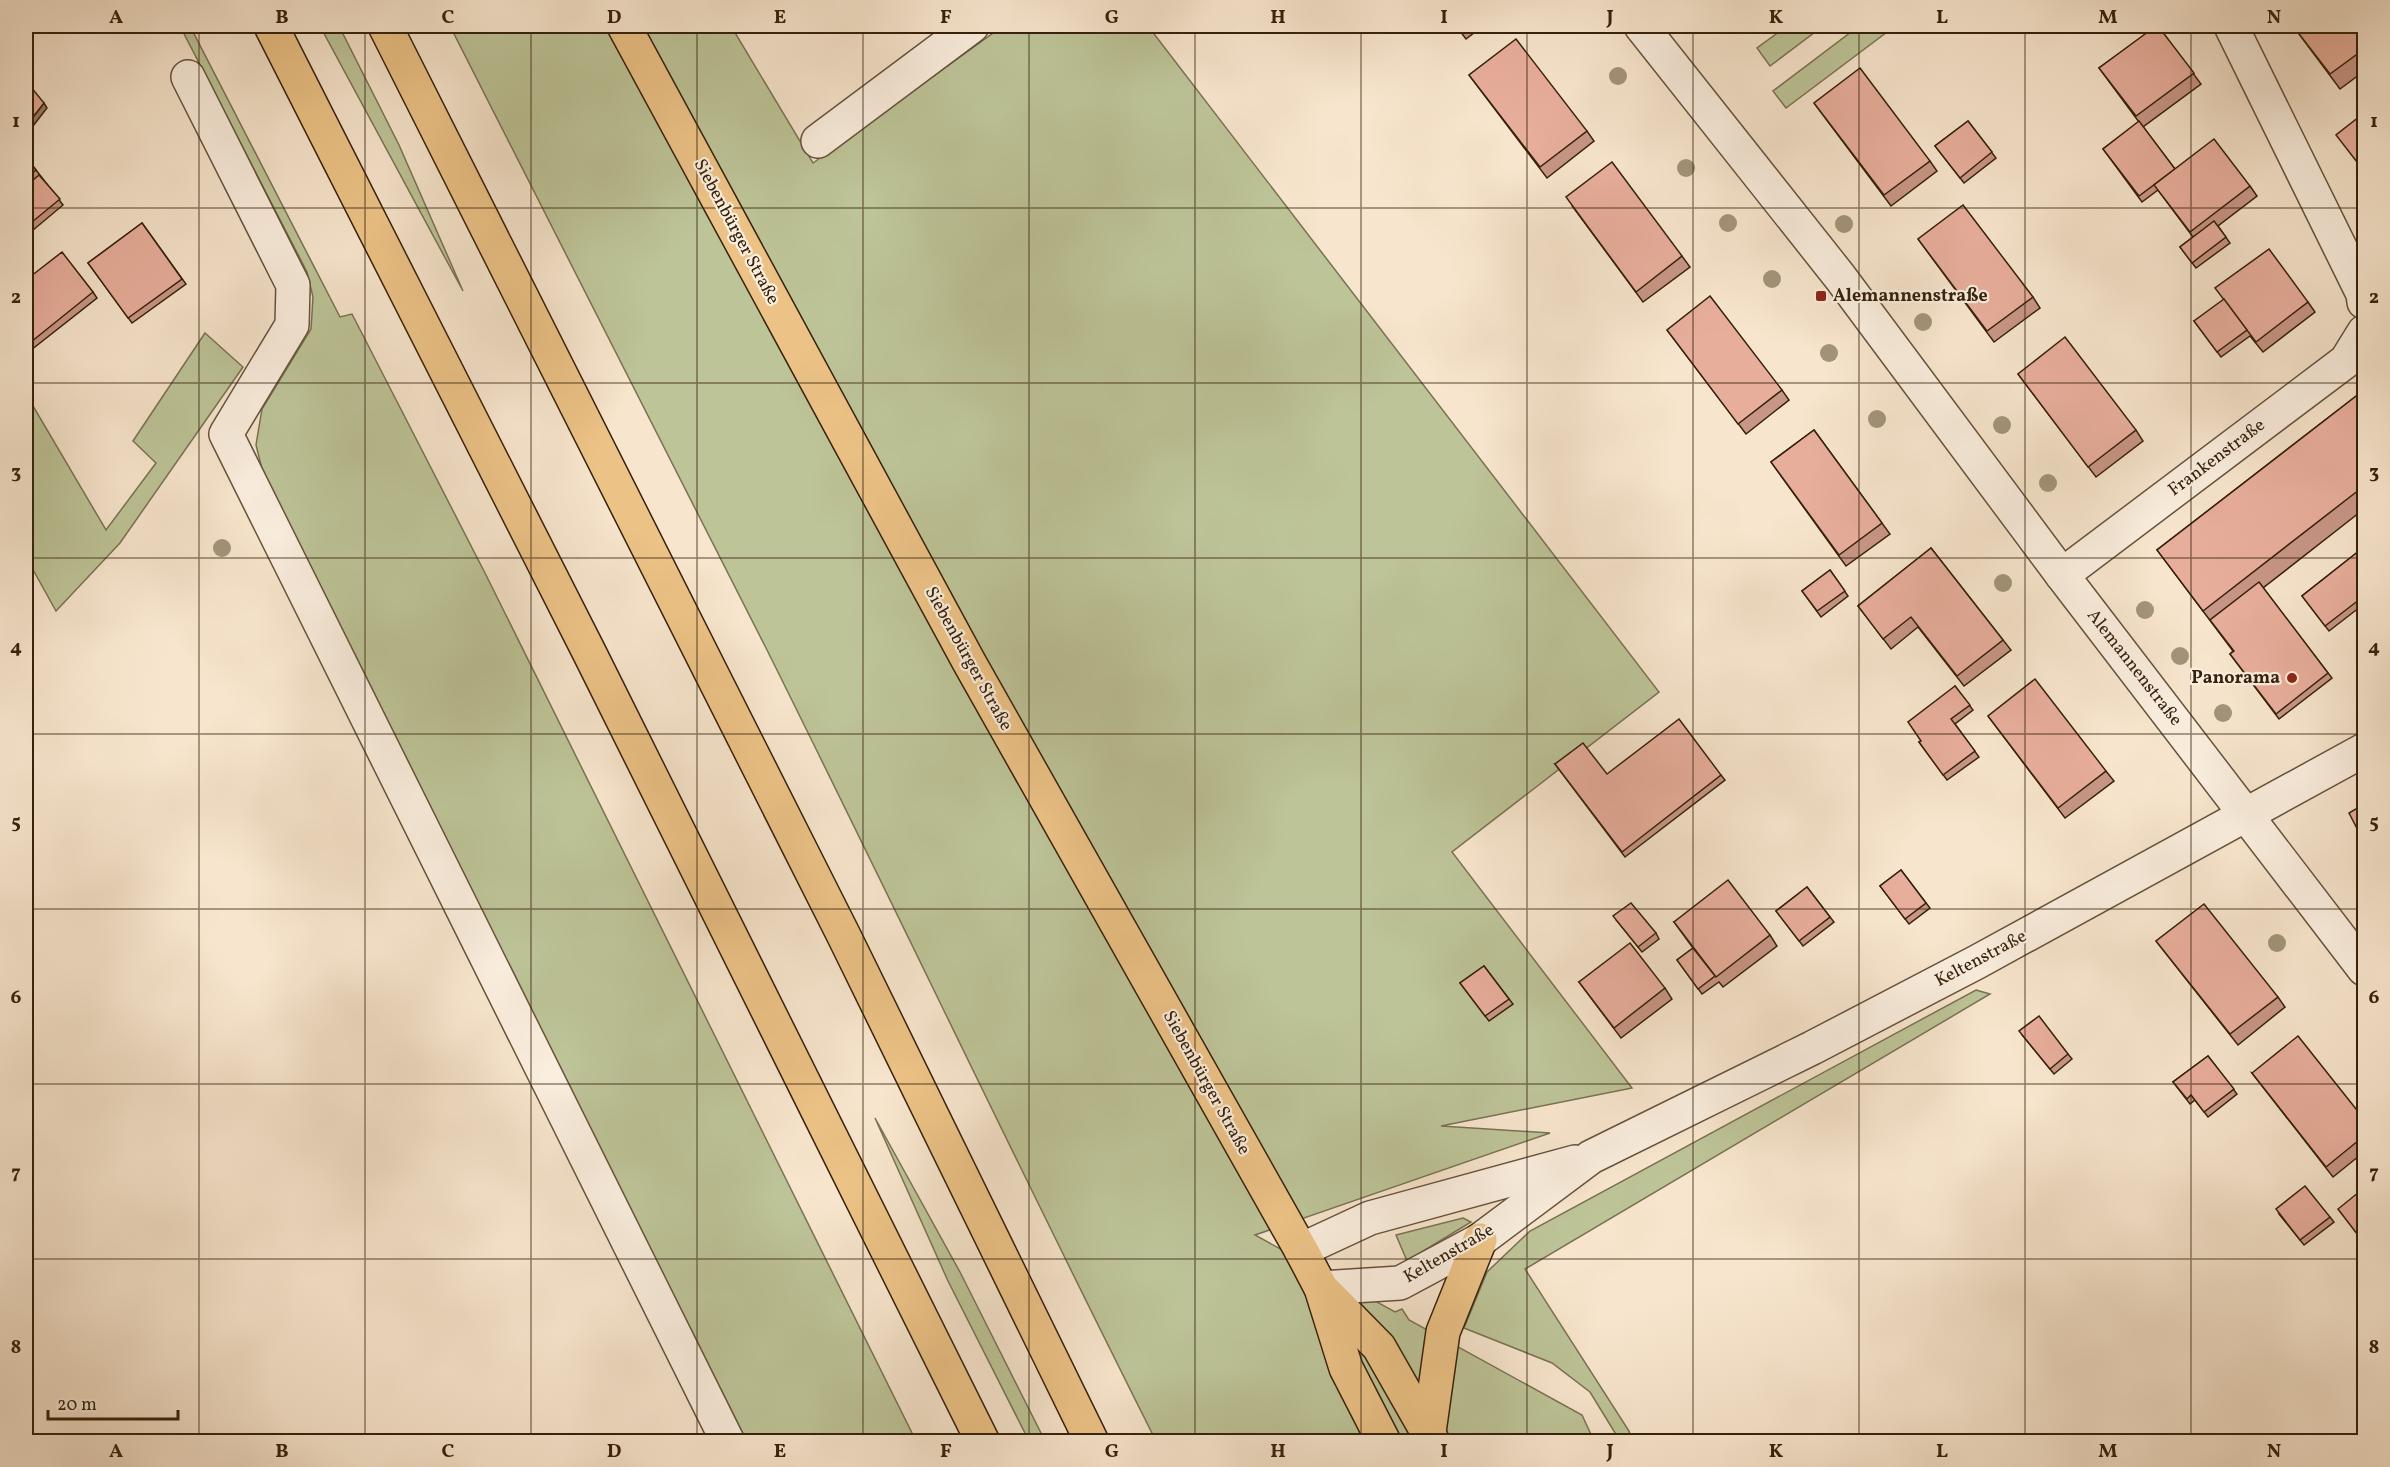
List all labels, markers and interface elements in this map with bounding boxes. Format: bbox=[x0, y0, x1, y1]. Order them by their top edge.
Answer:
text: A bbox=[109, 4, 123, 32]
text: B bbox=[275, 4, 289, 32]
text: C bbox=[442, 4, 455, 32]
text: D bbox=[607, 4, 621, 32]
text: E bbox=[774, 4, 786, 32]
text: F bbox=[940, 4, 952, 32]
text: G bbox=[1105, 4, 1119, 32]
text: H bbox=[1270, 4, 1286, 32]
text: I bbox=[1440, 4, 1448, 32]
text: J bbox=[1605, 4, 1614, 32]
text: K bbox=[1769, 4, 1784, 32]
text: L bbox=[1936, 4, 1948, 32]
text: M bbox=[2098, 4, 2118, 32]
text: N bbox=[2267, 4, 2281, 32]
text: 1 bbox=[12, 108, 20, 136]
text: 1 bbox=[2370, 108, 2378, 136]
street label: Siebenbürger Straße bbox=[687, 155, 785, 309]
text: 2 bbox=[11, 284, 21, 312]
place label: Alemannenstraße bbox=[1833, 284, 1988, 309]
text: 2 bbox=[2369, 284, 2379, 312]
marker: Alemannenstraße bbox=[1814, 289, 1828, 303]
street label: Frankenstraße bbox=[2163, 413, 2271, 503]
text: 3 bbox=[11, 459, 21, 487]
text: 3 bbox=[2369, 459, 2379, 487]
street label: Siebenbürger Straße bbox=[918, 582, 1018, 736]
street label: Alemannenstraße bbox=[2080, 604, 2188, 732]
text: 4 bbox=[10, 634, 22, 662]
text: 4 bbox=[2368, 634, 2380, 662]
place label: Panorama bbox=[2191, 666, 2280, 691]
marker: Panorama bbox=[2285, 671, 2299, 685]
text: 5 bbox=[11, 809, 21, 837]
text: 5 bbox=[2369, 809, 2379, 837]
street label: Keltenstraße bbox=[1931, 924, 2031, 994]
text: 6 bbox=[11, 984, 22, 1012]
text: 6 bbox=[2369, 984, 2380, 1012]
street label: Siebenbürger Straße bbox=[1156, 1006, 1256, 1160]
text: 7 bbox=[11, 1159, 21, 1187]
text: 7 bbox=[2369, 1159, 2379, 1187]
street label: Keltenstraße bbox=[1399, 1218, 1499, 1290]
text: 8 bbox=[11, 1334, 21, 1362]
text: 8 bbox=[2369, 1334, 2379, 1362]
scale bar bbox=[48, 1383, 178, 1421]
text: 20 m bbox=[57, 1393, 97, 1418]
text: A bbox=[109, 1438, 123, 1466]
text: B bbox=[275, 1438, 289, 1466]
text: C bbox=[442, 1438, 455, 1466]
text: D bbox=[607, 1438, 621, 1466]
text: E bbox=[774, 1438, 786, 1466]
text: F bbox=[940, 1438, 952, 1466]
text: G bbox=[1105, 1438, 1119, 1466]
text: H bbox=[1270, 1438, 1286, 1466]
text: I bbox=[1440, 1438, 1448, 1466]
text: J bbox=[1605, 1438, 1614, 1466]
text: K bbox=[1769, 1438, 1784, 1466]
text: L bbox=[1936, 1438, 1948, 1466]
text: M bbox=[2098, 1438, 2118, 1466]
text: N bbox=[2267, 1438, 2281, 1466]

